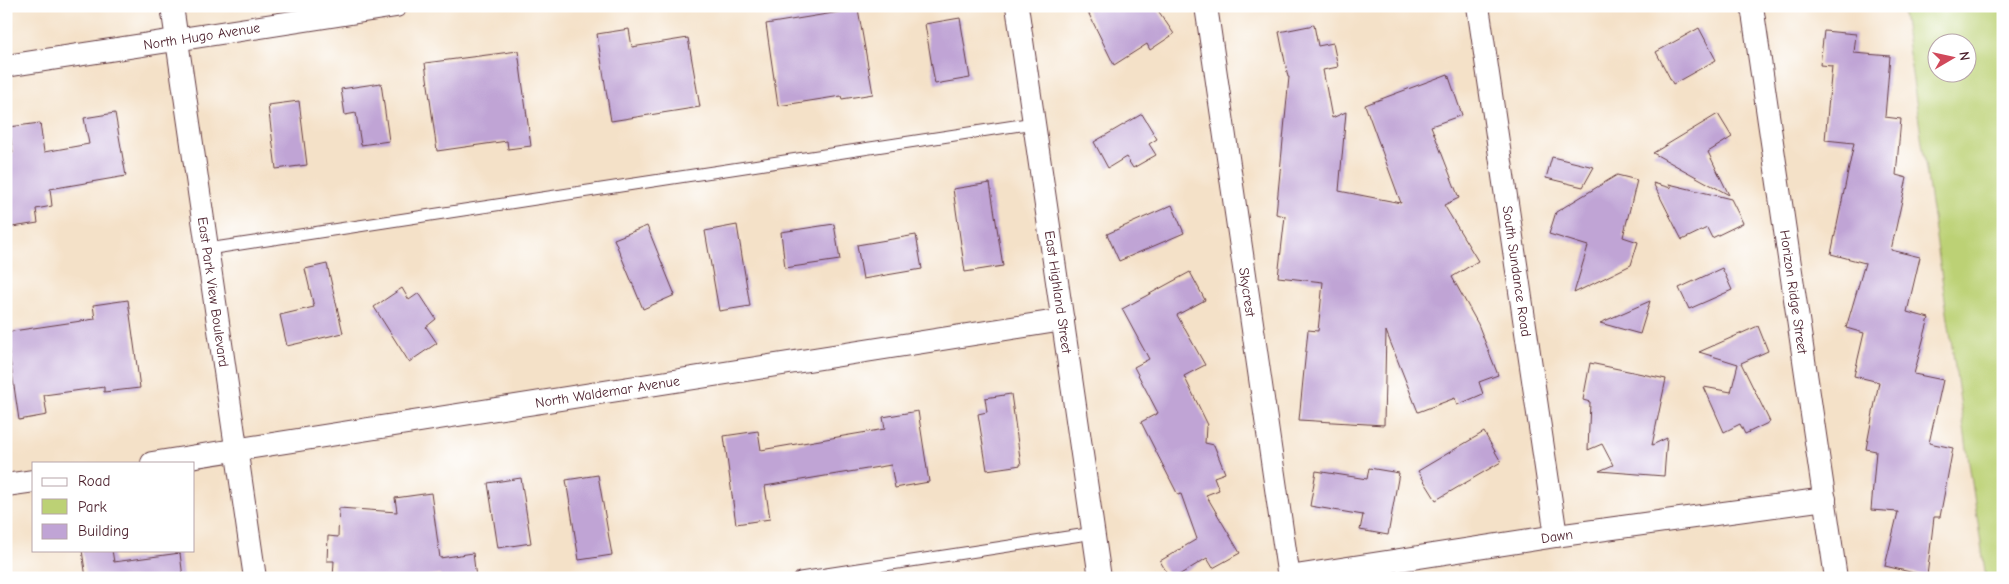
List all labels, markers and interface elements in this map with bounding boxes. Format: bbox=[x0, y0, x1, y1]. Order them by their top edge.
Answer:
street label: North Hugo Avenue bbox=[142, 19, 261, 54]
north arrow bbox=[1926, 32, 1976, 82]
text: N bbox=[1955, 50, 1973, 62]
street label: South Sundance Road bbox=[1498, 205, 1535, 338]
street label: East Park View Boulevard bbox=[194, 216, 232, 368]
street label: Horizon Ridge Street bbox=[1776, 229, 1811, 356]
street label: East Highland Street bbox=[1041, 230, 1075, 355]
street label: Skycrest bbox=[1235, 266, 1259, 319]
street label: North Waldemar Avenue bbox=[534, 372, 681, 412]
legend bbox=[32, 462, 195, 552]
text: Road bbox=[78, 472, 110, 490]
text: Park bbox=[78, 498, 107, 516]
text: Building bbox=[78, 522, 129, 540]
street label: Dawn bbox=[1540, 526, 1574, 547]

